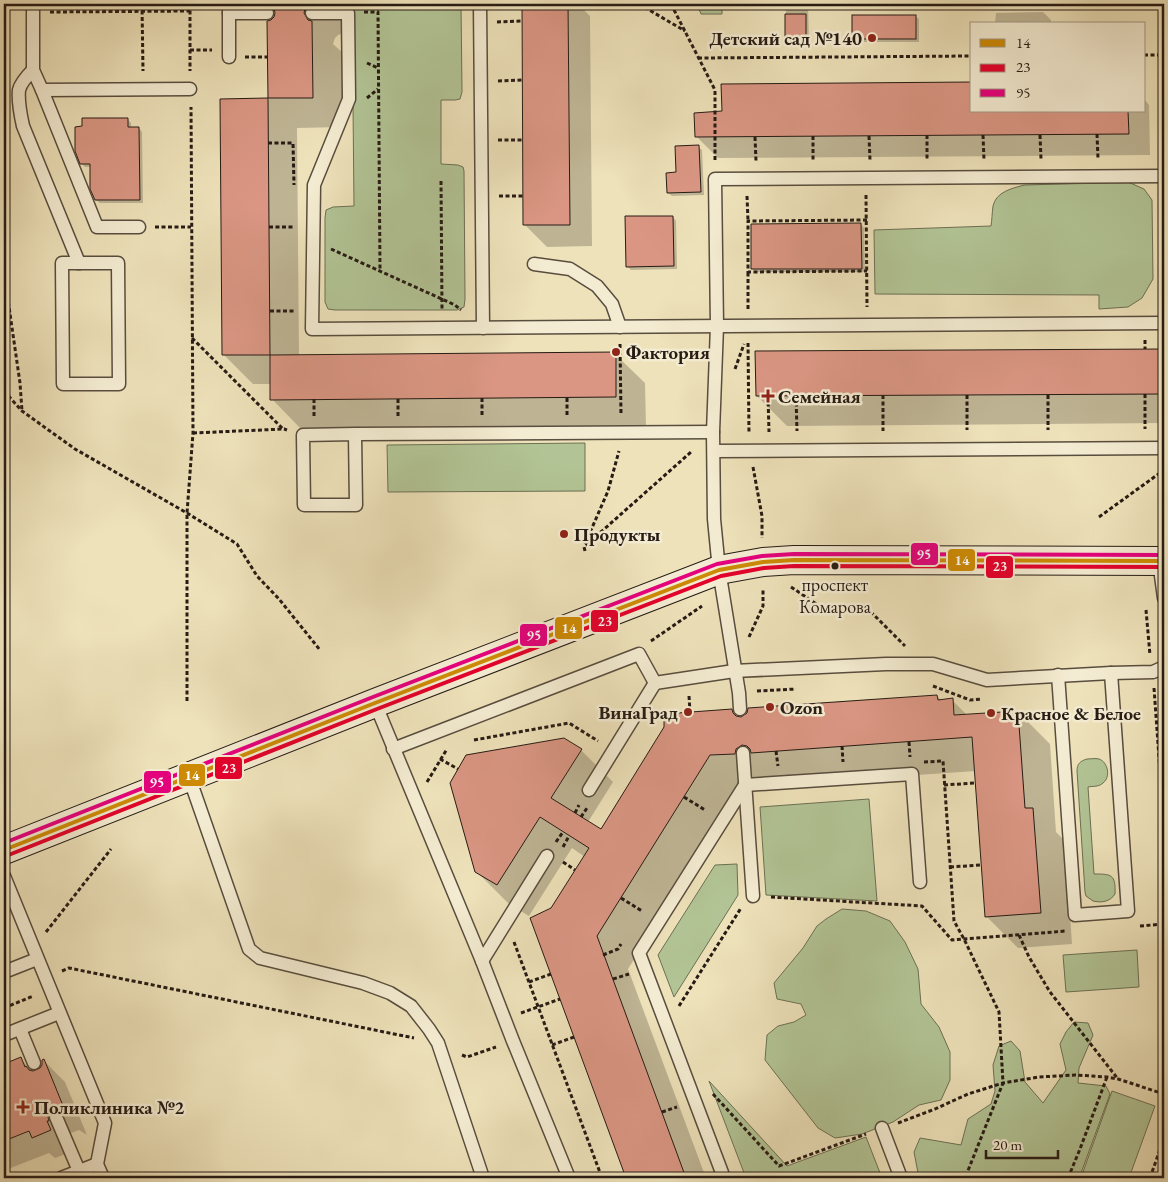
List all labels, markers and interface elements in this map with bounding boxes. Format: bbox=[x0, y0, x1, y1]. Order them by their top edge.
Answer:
legend bbox=[970, 22, 1146, 112]
place label: Детский сад №140 bbox=[709, 26, 862, 51]
marker: Детский сад №140 bbox=[866, 32, 878, 44]
text: 14 bbox=[1016, 33, 1031, 52]
text: 23 bbox=[1016, 57, 1030, 76]
text: 95 bbox=[1016, 83, 1030, 102]
place label: Фактория bbox=[626, 340, 710, 365]
marker: Фактория bbox=[610, 346, 622, 358]
place label: Семейная bbox=[778, 384, 861, 409]
marker: Семейная bbox=[762, 390, 774, 402]
place label: Продукты bbox=[574, 522, 661, 547]
marker: Продукты bbox=[558, 528, 570, 540]
line badge: 95 bbox=[910, 542, 939, 566]
text: 95 bbox=[917, 545, 931, 563]
line badge: 14 bbox=[947, 548, 976, 572]
text: 14 bbox=[955, 551, 970, 569]
line badge: 23 bbox=[985, 555, 1014, 579]
text: 23 bbox=[993, 557, 1007, 575]
marker: проспект Комарова bbox=[830, 561, 840, 571]
place label: проспект Комарова bbox=[799, 573, 872, 618]
line badge: 23 bbox=[590, 609, 619, 633]
text: 23 bbox=[598, 612, 612, 630]
line badge: 14 bbox=[554, 616, 583, 640]
text: 14 bbox=[562, 619, 577, 637]
line badge: 95 bbox=[519, 623, 548, 647]
text: 95 bbox=[527, 626, 541, 644]
place label: Ozon bbox=[780, 695, 823, 720]
place label: ВинаГрад bbox=[598, 700, 678, 725]
marker: Ozon bbox=[764, 701, 776, 713]
place label: Красное & Белое bbox=[1001, 701, 1141, 726]
marker: ВинаГрад bbox=[682, 706, 694, 718]
marker: Красное & Белое bbox=[985, 707, 997, 719]
line badge: 23 bbox=[214, 756, 243, 780]
text: 23 bbox=[222, 759, 236, 777]
line badge: 14 bbox=[178, 763, 206, 787]
text: 14 bbox=[185, 766, 200, 784]
line badge: 95 bbox=[143, 770, 172, 794]
text: 95 bbox=[150, 773, 164, 791]
place label: Поликлиника №2 bbox=[34, 1095, 184, 1120]
marker: Поликлиника №2 bbox=[16, 1100, 30, 1114]
scale bar bbox=[986, 1127, 1058, 1159]
text: 20 m bbox=[993, 1135, 1022, 1154]

